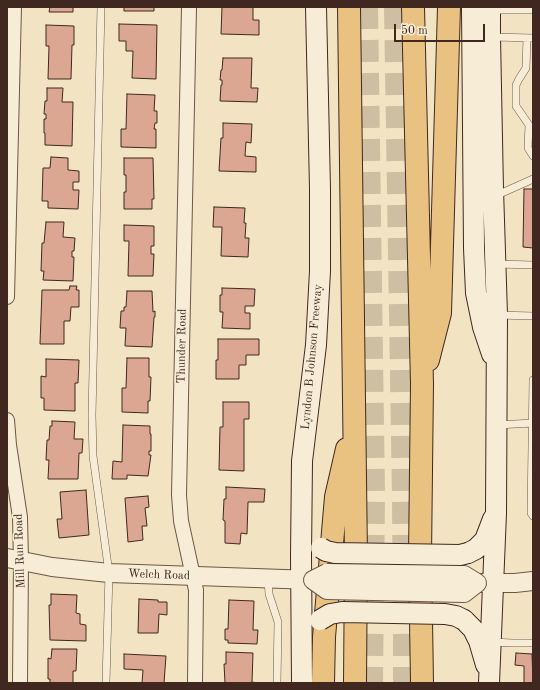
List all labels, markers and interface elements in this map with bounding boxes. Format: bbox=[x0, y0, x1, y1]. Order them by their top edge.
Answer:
scale bar bbox=[396, 16, 487, 42]
text: 50 m bbox=[401, 25, 428, 37]
street label: Lyndon B Johnson Freeway bbox=[298, 284, 326, 430]
street label: Thunder Road bbox=[174, 308, 190, 384]
street label: Mill Run Road bbox=[12, 513, 28, 589]
street label: Welch Road bbox=[128, 567, 190, 583]

